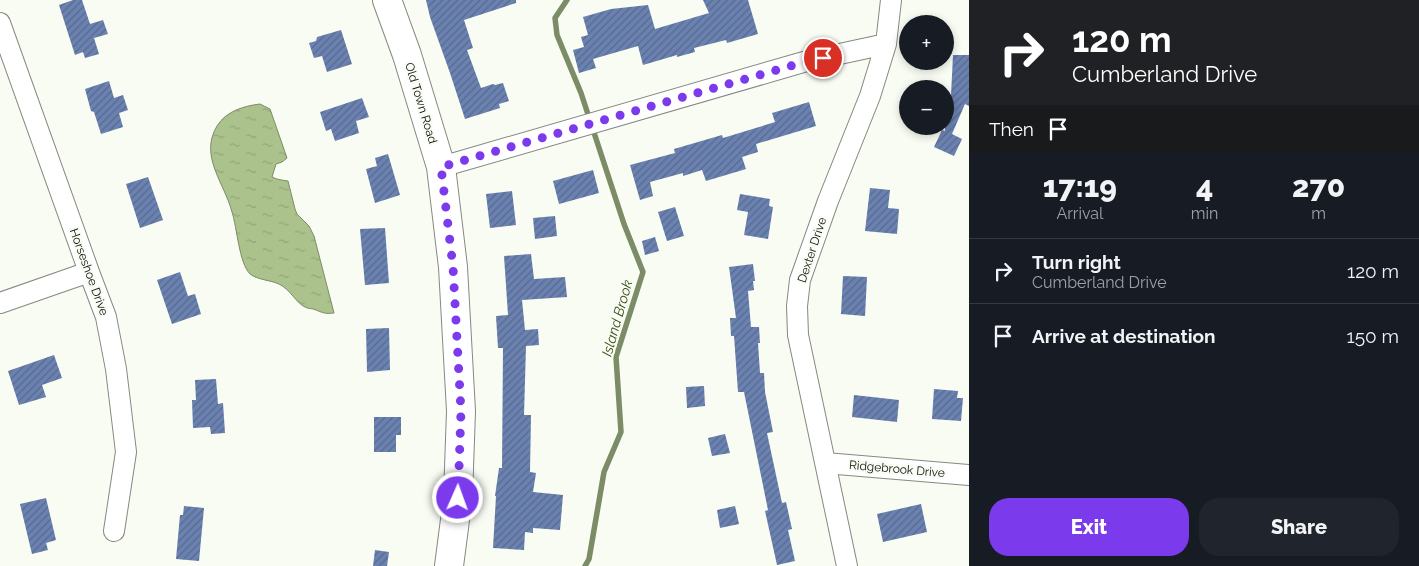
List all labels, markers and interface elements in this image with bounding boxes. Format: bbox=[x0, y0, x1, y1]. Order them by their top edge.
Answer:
map controls bbox=[899, 15, 954, 135]
button: + bbox=[899, 15, 954, 70]
text: 120 m bbox=[1072, 19, 1172, 60]
icon: right bbox=[989, 20, 1054, 85]
pin bbox=[802, 37, 844, 79]
icon: arrive bbox=[809, 44, 837, 72]
street label: Old Town Road bbox=[402, 61, 440, 145]
text: Cumberland Drive bbox=[1072, 61, 1257, 87]
button: − bbox=[899, 80, 954, 135]
icon: arrive bbox=[1044, 115, 1072, 143]
text: Then bbox=[989, 118, 1034, 140]
text: 17:19 bbox=[1043, 169, 1117, 204]
text: 4 bbox=[1196, 169, 1213, 204]
text: 270 bbox=[1292, 169, 1345, 204]
text: Arrival bbox=[1056, 204, 1103, 223]
text: min bbox=[1191, 204, 1218, 223]
text: m bbox=[1311, 204, 1326, 223]
street label: Dexter Drive bbox=[795, 215, 829, 285]
street label: Horseshoe Drive bbox=[67, 227, 111, 317]
text: Turn right bbox=[1032, 251, 1121, 273]
icon: right bbox=[989, 257, 1017, 285]
text: 120 m bbox=[1347, 260, 1399, 282]
text: Cumberland Drive bbox=[1032, 273, 1167, 292]
water label: Island Brook bbox=[598, 277, 636, 358]
icon: arrive bbox=[989, 322, 1017, 350]
text: Arrive at destination bbox=[1032, 325, 1216, 347]
text: 150 m bbox=[1347, 325, 1399, 347]
street label: Ridgebrook Drive bbox=[849, 458, 945, 480]
position arrow bbox=[431, 471, 483, 523]
button: Exit bbox=[989, 498, 1189, 556]
button: Share bbox=[1199, 498, 1399, 556]

